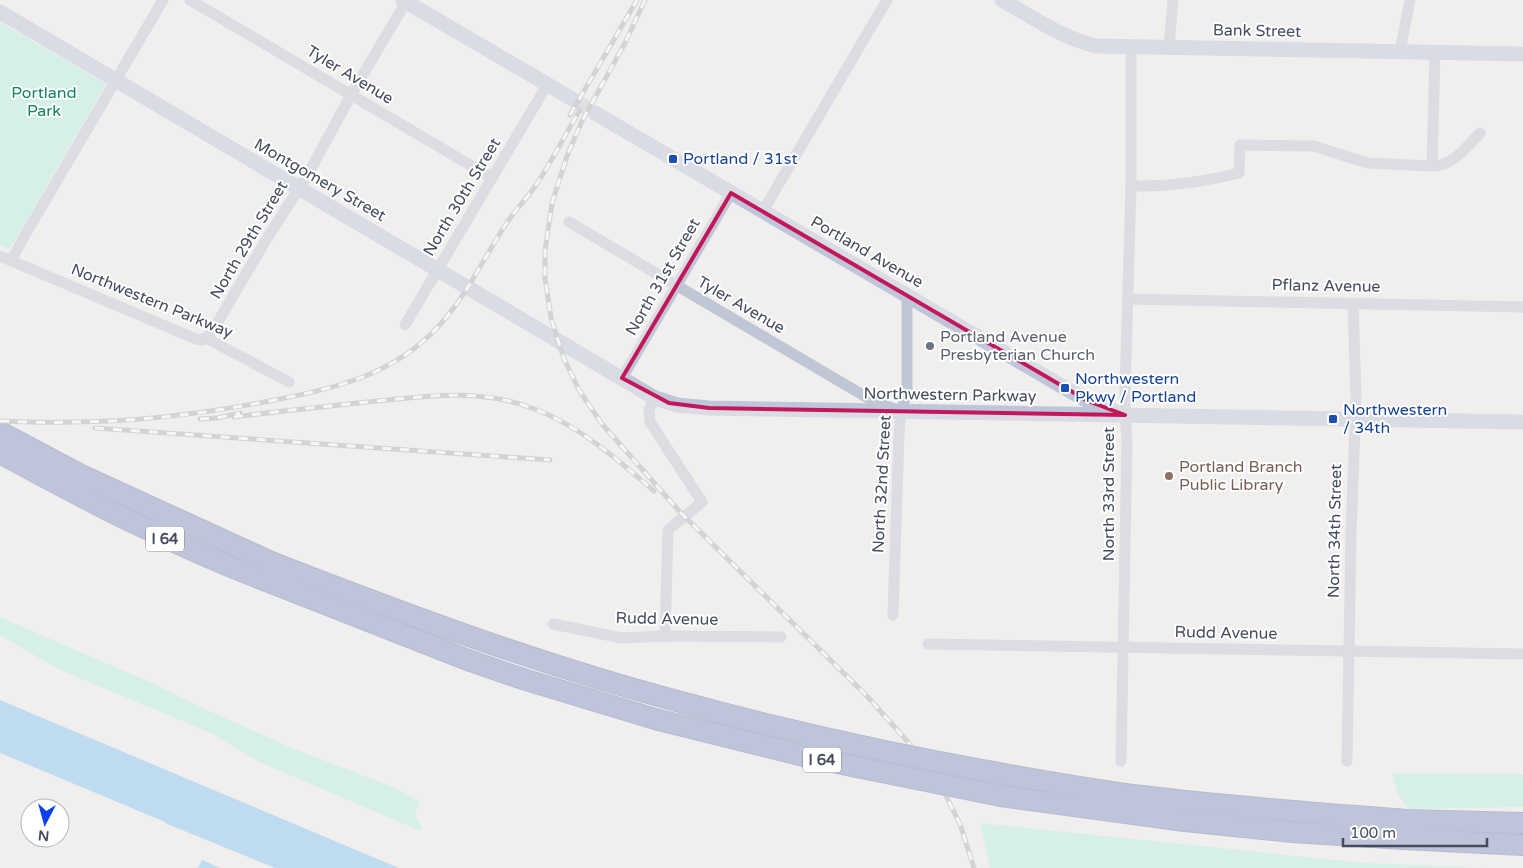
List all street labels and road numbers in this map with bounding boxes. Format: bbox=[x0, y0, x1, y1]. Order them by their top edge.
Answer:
street label: Bank Street bbox=[1213, 20, 1301, 42]
street label: Tyler Avenue bbox=[303, 41, 397, 109]
street label: Montgomery Street bbox=[251, 134, 389, 226]
street label: North 30th Street bbox=[419, 134, 505, 260]
street label: North 29th Street bbox=[206, 177, 292, 303]
street label: Portland Avenue bbox=[807, 212, 927, 292]
street label: North 31st Street bbox=[621, 215, 705, 339]
street label: Northwestern Parkway bbox=[68, 259, 236, 343]
street label: Tyler Avenue bbox=[694, 272, 788, 338]
street label: Pflanz Avenue bbox=[1271, 275, 1381, 297]
street label: Northwestern Parkway bbox=[863, 383, 1037, 407]
street label: North 32nd Street bbox=[868, 414, 896, 554]
street label: North 33rd Street bbox=[1099, 427, 1119, 561]
street label: North 34th Street bbox=[1324, 464, 1346, 598]
road number: I 64 bbox=[146, 526, 184, 552]
street label: Rudd Avenue bbox=[615, 608, 719, 630]
street label: Rudd Avenue bbox=[1174, 622, 1278, 644]
road number: I 64 bbox=[803, 748, 841, 772]

